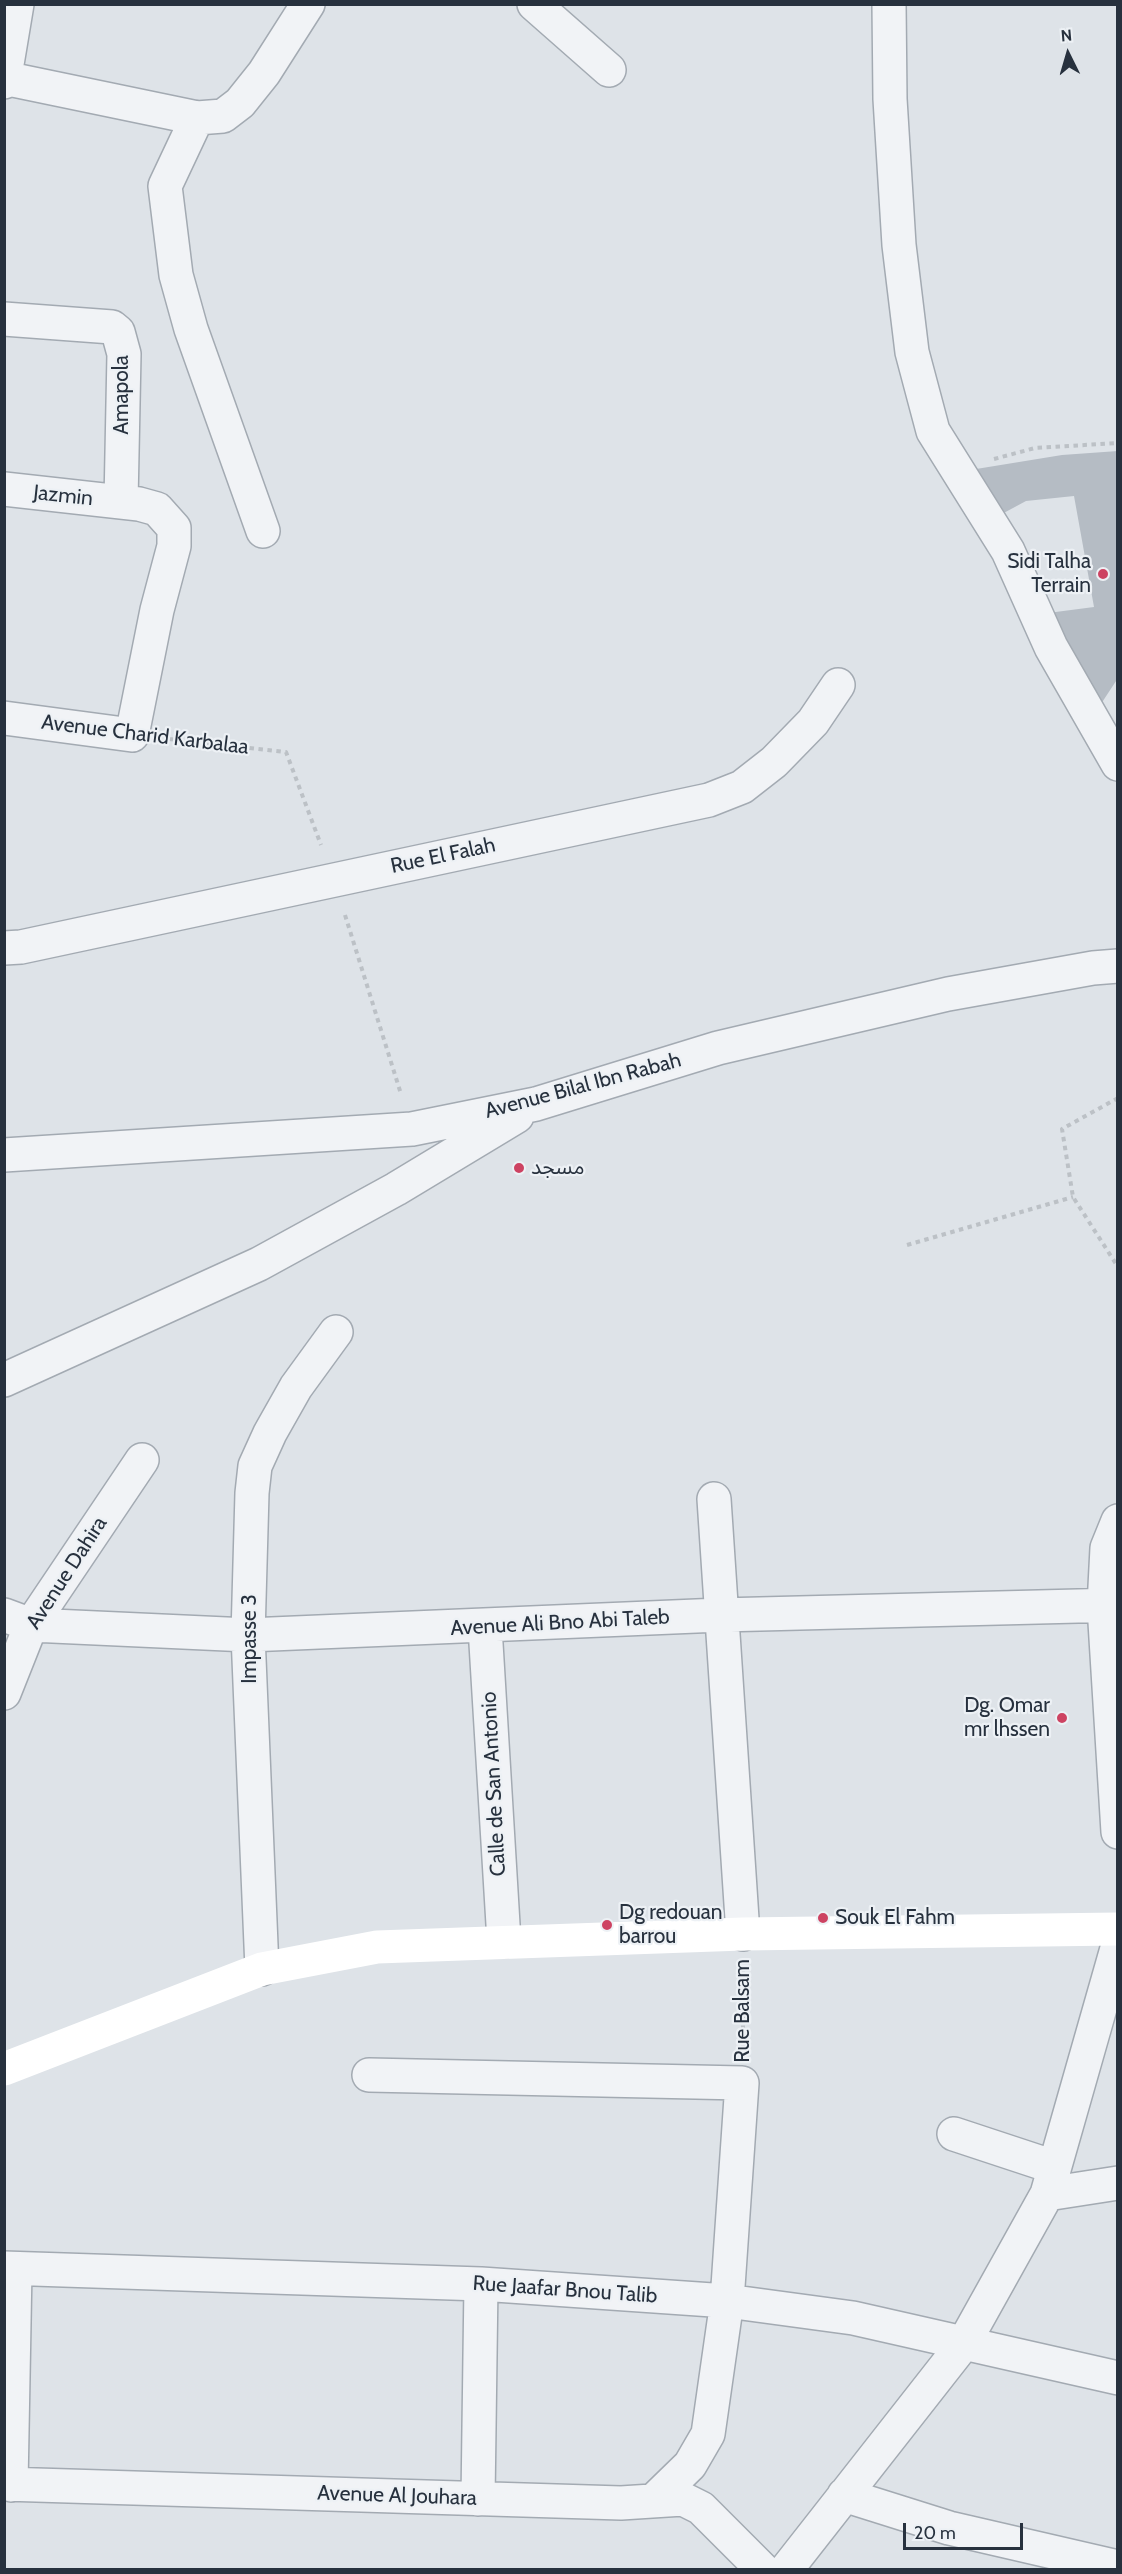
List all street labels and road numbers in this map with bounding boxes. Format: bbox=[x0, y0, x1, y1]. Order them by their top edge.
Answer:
street label: Amapola bbox=[109, 355, 135, 435]
street label: Jazmin bbox=[32, 480, 94, 512]
street label: Avenue Charid Karbalaa bbox=[40, 710, 250, 760]
street label: Rue El Falah bbox=[388, 833, 498, 879]
street label: Avenue Bilal Ibn Rabah bbox=[482, 1048, 684, 1124]
street label: Avenue Dahira bbox=[21, 1512, 113, 1634]
street label: Impasse 3 bbox=[237, 1594, 263, 1684]
street label: Avenue Ali Bno Abi Taleb bbox=[450, 1605, 670, 1641]
street label: Calle de San Antonio bbox=[477, 1691, 511, 1877]
street label: Rue Balsam bbox=[730, 1959, 756, 2063]
street label: Rue Jaafar Bnou Talib bbox=[472, 2271, 658, 2309]
street label: Avenue Al Jouhara bbox=[317, 2481, 477, 2511]

